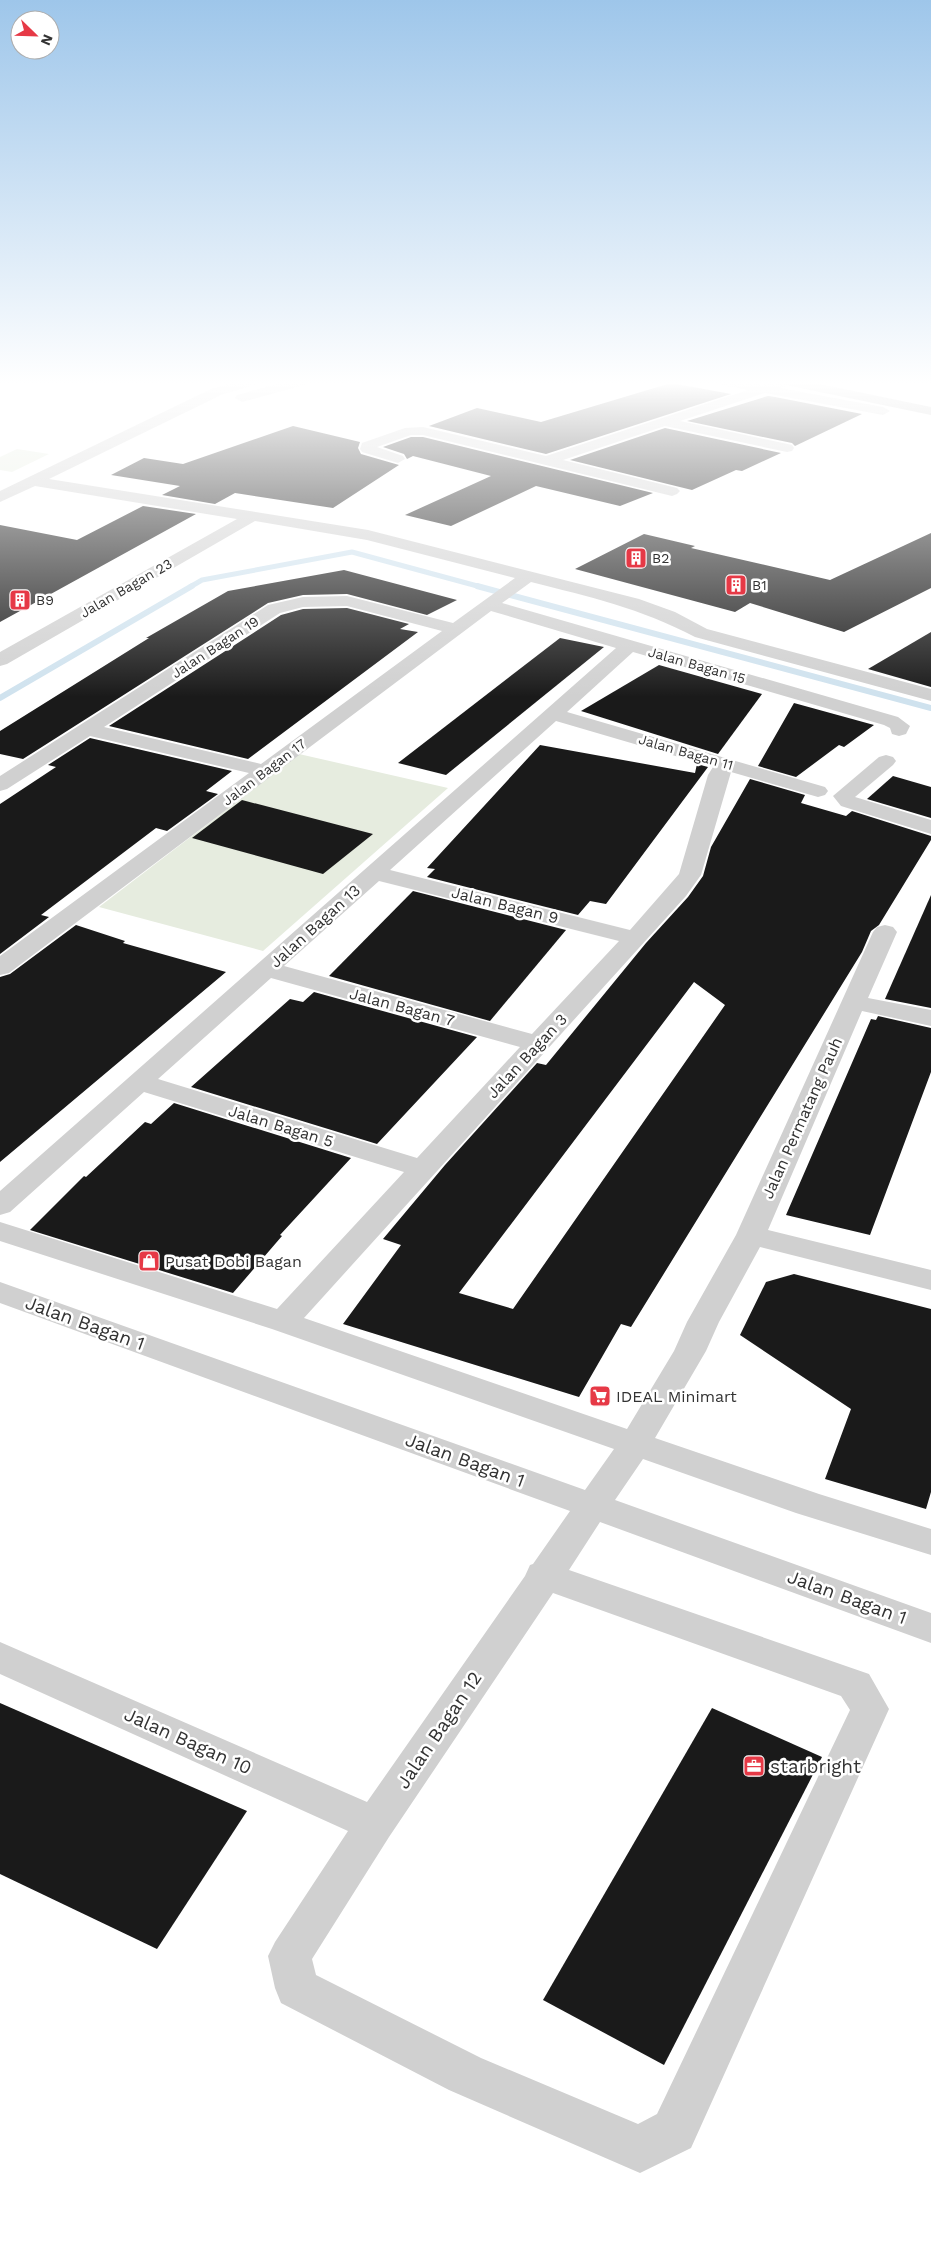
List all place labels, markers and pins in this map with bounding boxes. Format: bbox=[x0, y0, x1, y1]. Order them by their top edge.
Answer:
building icon: B2 bbox=[624, 546, 648, 570]
place label: B2 bbox=[652, 550, 669, 566]
building icon: B1 bbox=[724, 573, 748, 597]
place label: B1 bbox=[752, 577, 767, 593]
building icon: B9 bbox=[8, 588, 32, 612]
place label: B9 bbox=[36, 592, 54, 608]
shop icon: Pusat Dobi Bagan bbox=[137, 1249, 161, 1273]
place label: Pusat Dobi Bagan bbox=[165, 1252, 302, 1271]
supermarket icon: IDEAL Minimart bbox=[588, 1384, 612, 1408]
place label: IDEAL Minimart bbox=[616, 1387, 737, 1406]
office icon: starbright bbox=[742, 1754, 766, 1778]
place label: starbright bbox=[770, 1755, 861, 1778]

